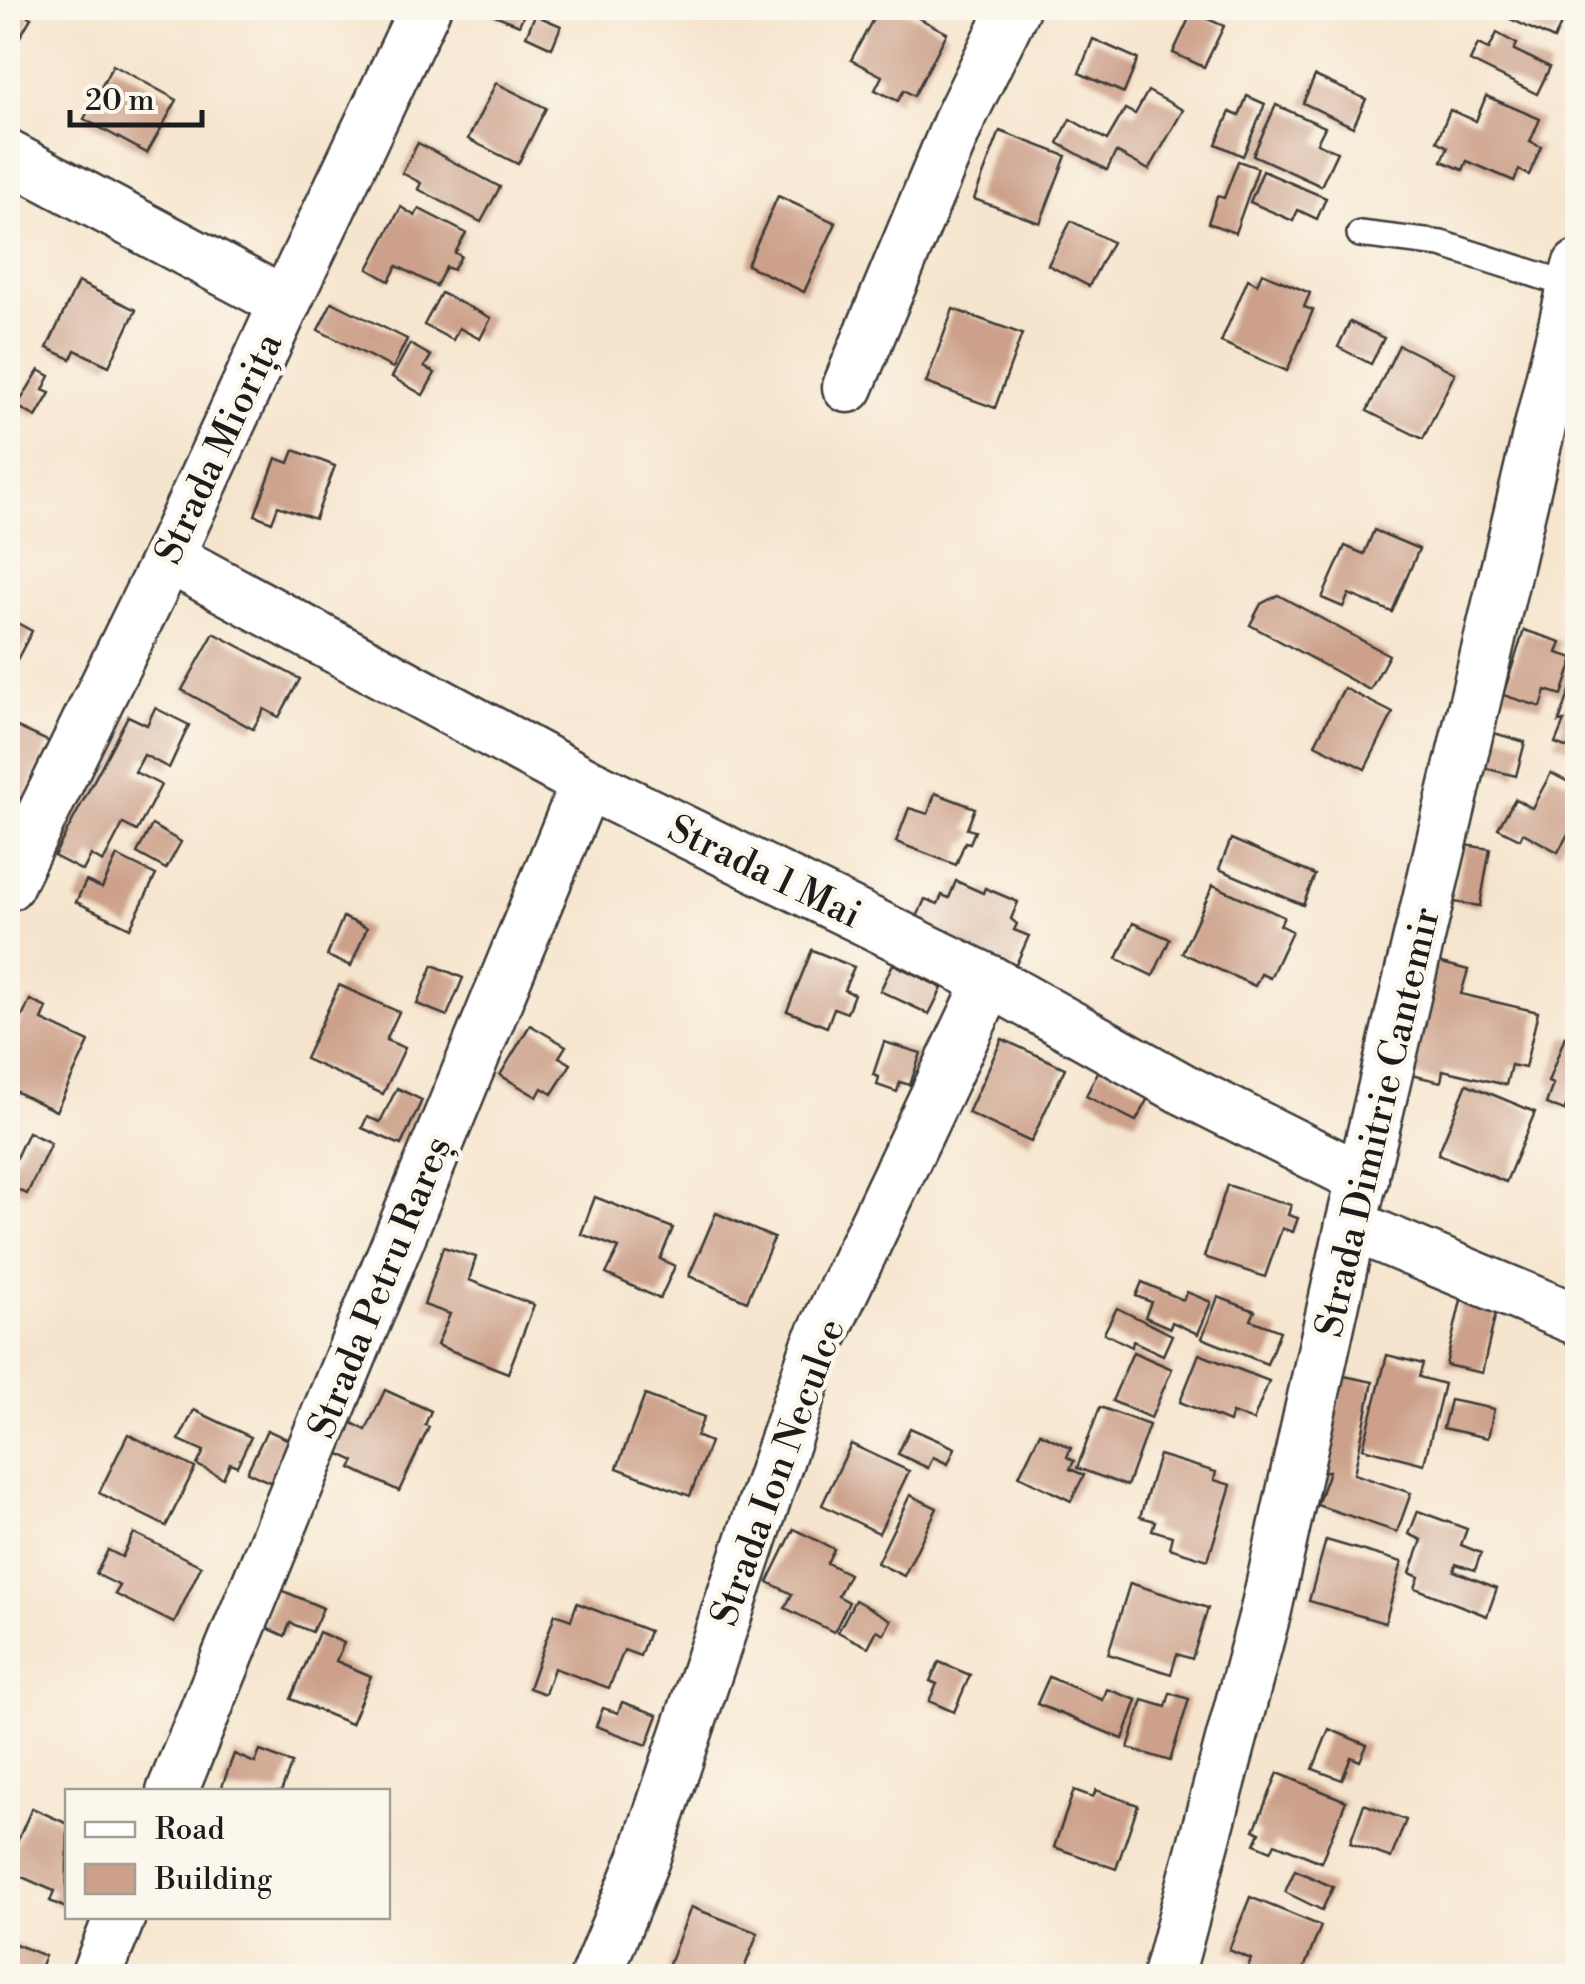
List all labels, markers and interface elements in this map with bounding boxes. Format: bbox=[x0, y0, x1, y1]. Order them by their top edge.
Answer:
scale bar bbox=[70, 65, 202, 127]
text: 20 m bbox=[85, 82, 154, 120]
street label: Strada Miorița bbox=[145, 325, 294, 572]
street label: Strada 1 Mai bbox=[660, 805, 869, 939]
street label: Strada Dimitrie Cantemir bbox=[1306, 903, 1451, 1342]
street label: Strada Petru Rareș bbox=[298, 1130, 462, 1445]
street label: Strada Ion Neculce bbox=[701, 1313, 856, 1632]
legend bbox=[65, 1789, 390, 1919]
text: Road bbox=[155, 1811, 225, 1849]
text: Building bbox=[154, 1861, 273, 1899]

